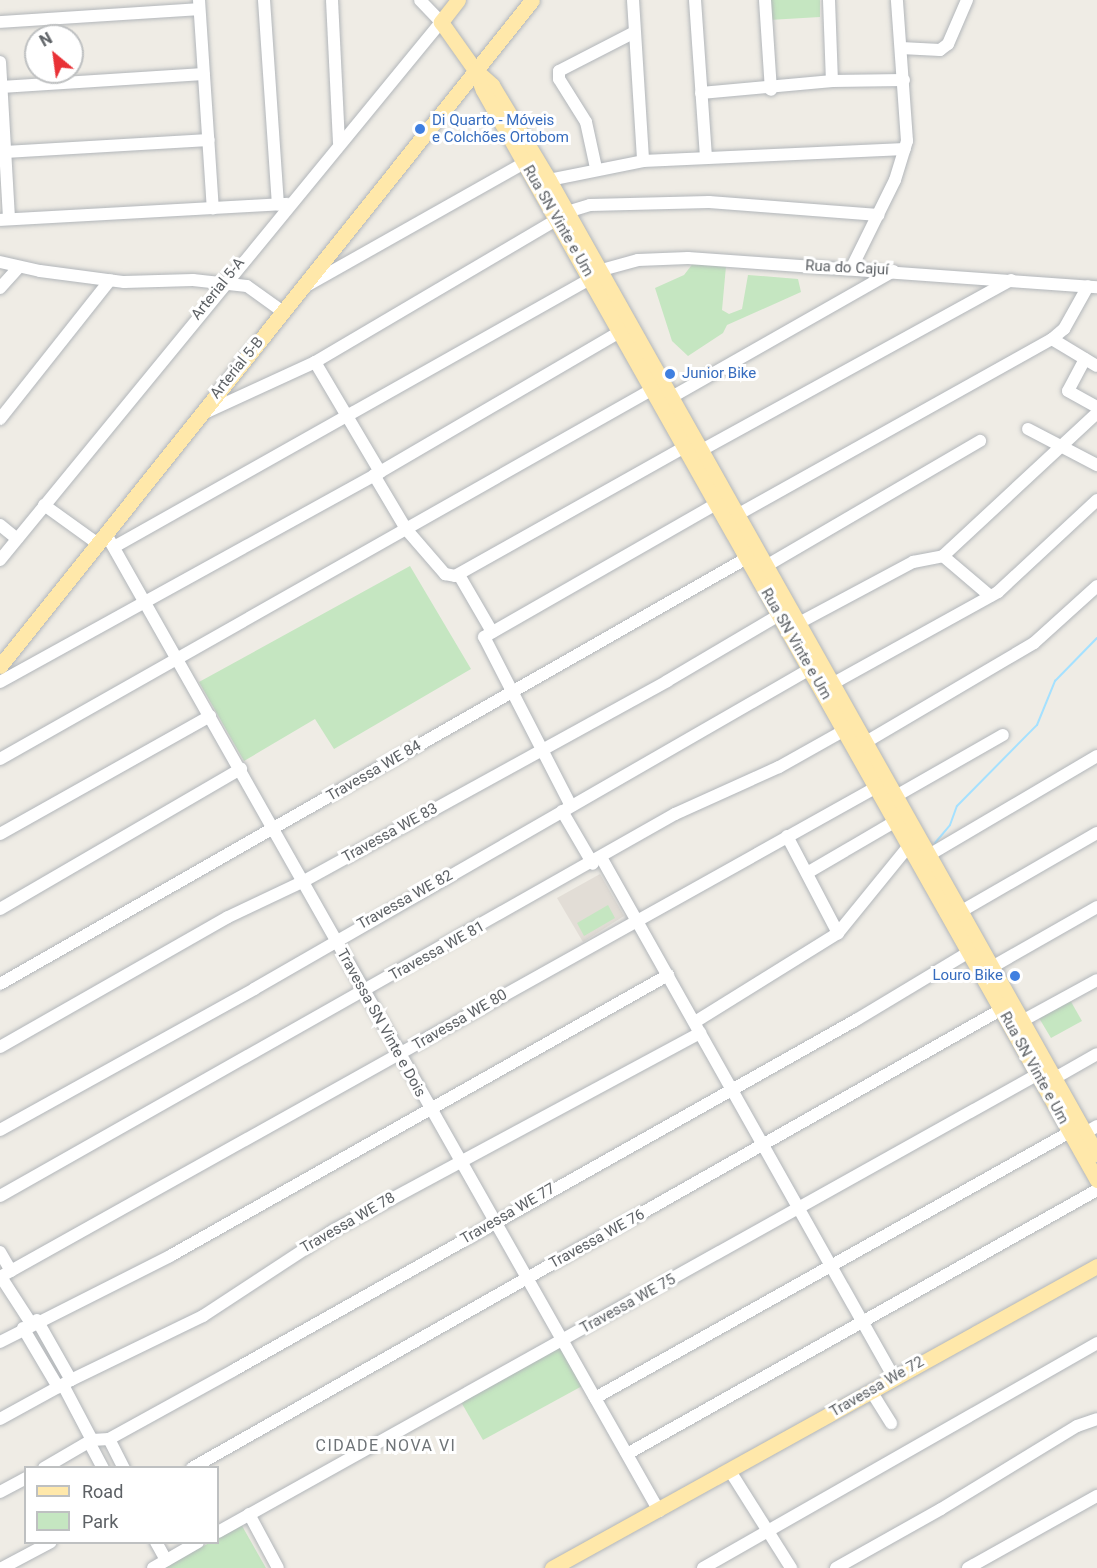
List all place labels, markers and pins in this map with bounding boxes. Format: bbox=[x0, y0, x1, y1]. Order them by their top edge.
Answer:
place label: Di Quarto - Móveis e Colchões Ortobom bbox=[432, 111, 569, 146]
marker: Di Quarto - Móveis e Colchões Ortobom bbox=[413, 122, 427, 136]
place label: Junior Bike bbox=[682, 365, 756, 383]
marker: Junior Bike bbox=[663, 367, 677, 381]
place label: Louro Bike bbox=[932, 967, 1003, 985]
marker: Louro Bike bbox=[1008, 969, 1022, 983]

